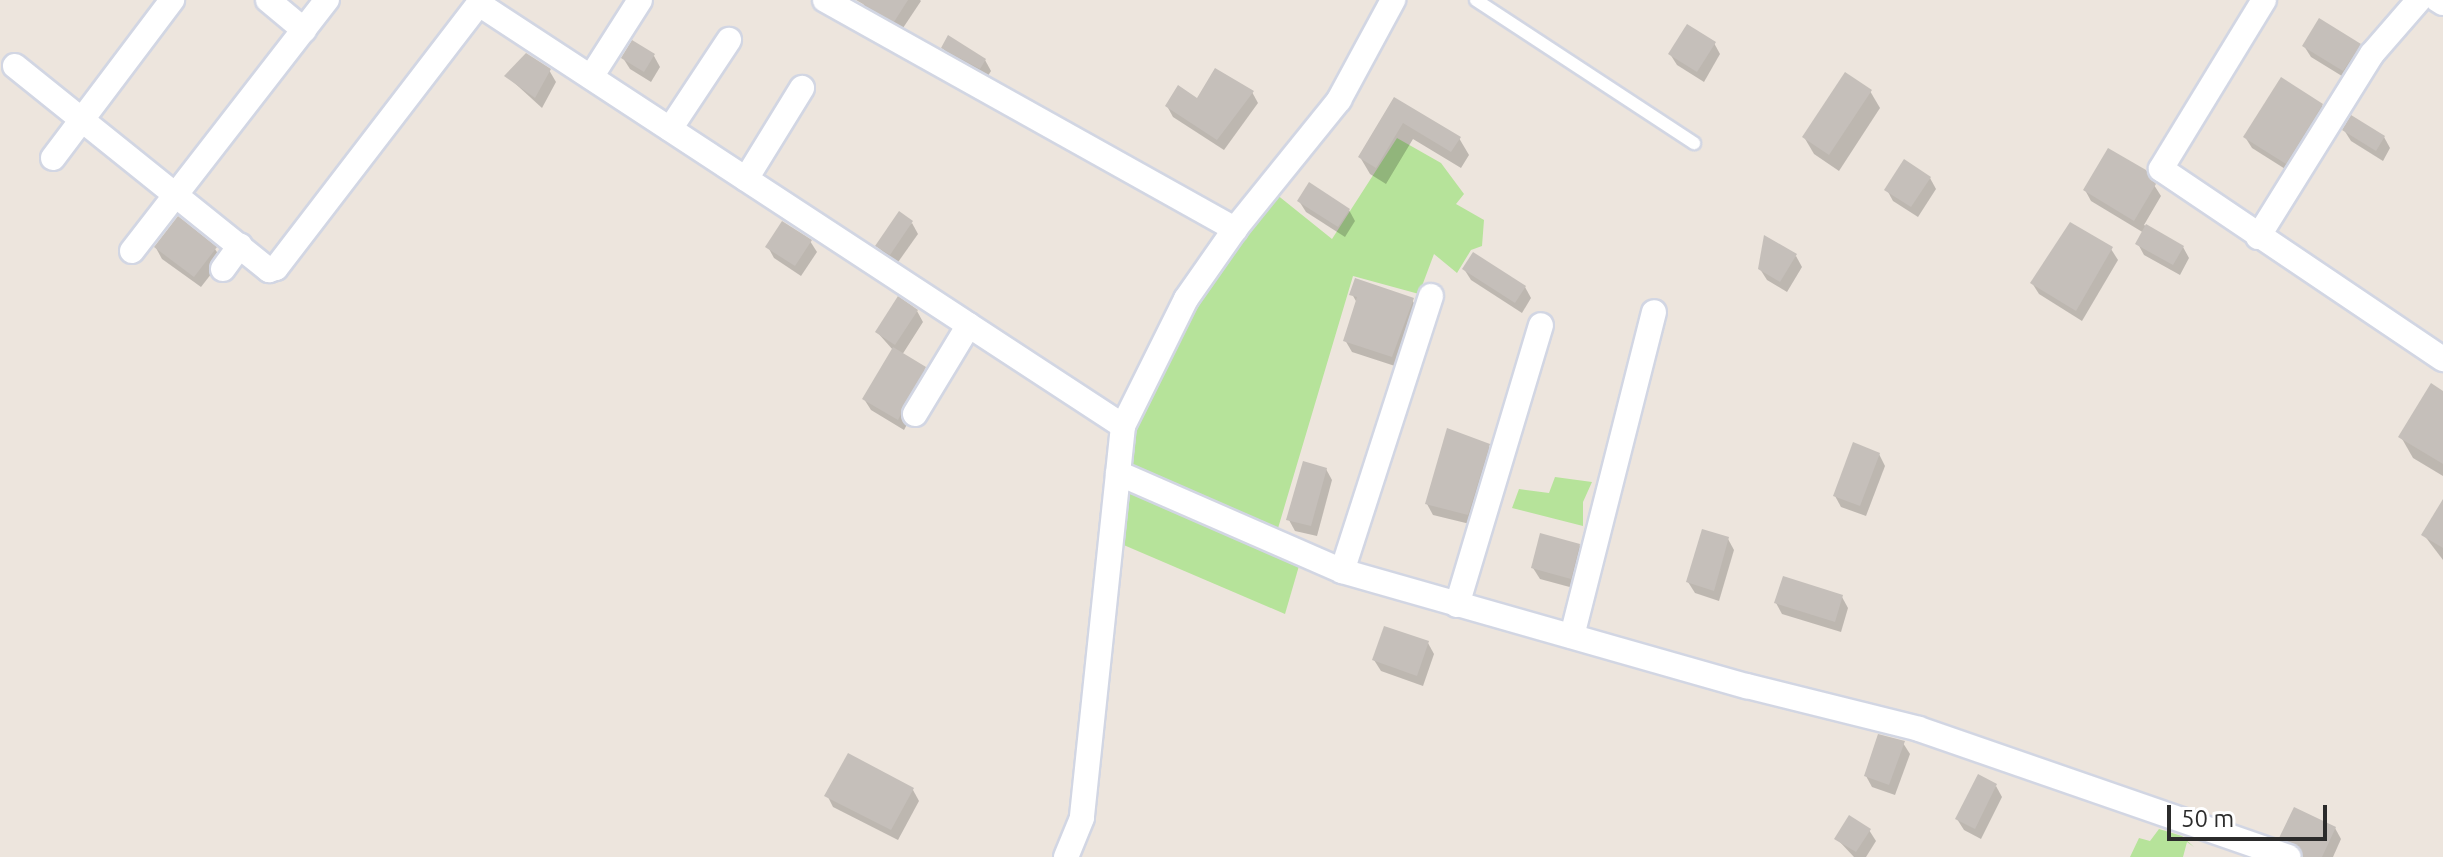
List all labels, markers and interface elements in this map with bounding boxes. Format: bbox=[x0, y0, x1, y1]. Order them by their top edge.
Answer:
scale bar bbox=[2171, 789, 2331, 839]
text: 50 m bbox=[2181, 805, 2234, 832]

